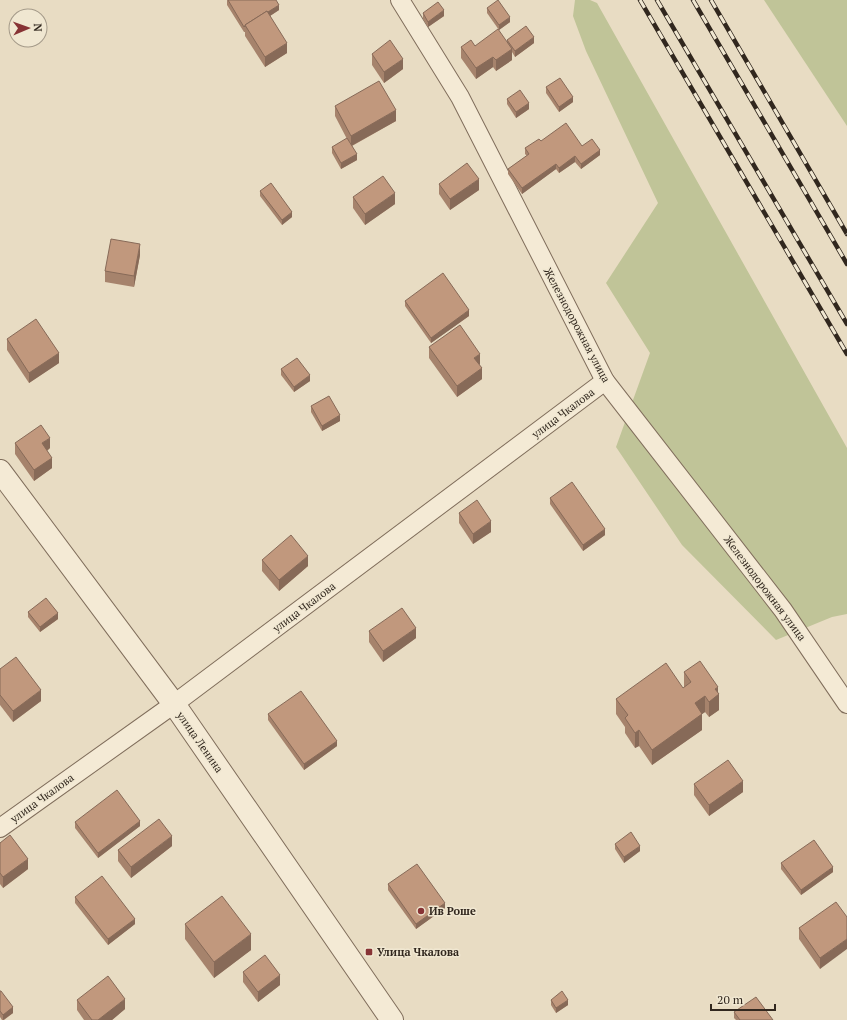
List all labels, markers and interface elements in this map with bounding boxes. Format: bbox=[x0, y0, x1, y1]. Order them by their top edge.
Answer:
north arrow bbox=[8, 8, 48, 48]
text: N bbox=[31, 23, 45, 33]
street label: Железнодорожная улица bbox=[541, 265, 613, 385]
street label: улица Чкалова bbox=[528, 385, 597, 442]
street label: Железнодорожная улица bbox=[721, 533, 809, 644]
street label: улица Чкалова bbox=[269, 579, 338, 636]
street label: улица Ленина bbox=[173, 708, 226, 776]
street label: улица Чкалова bbox=[7, 770, 77, 826]
place label: Ив Роше bbox=[429, 904, 476, 918]
marker: Ив Роше bbox=[416, 906, 426, 916]
place label: Улица Чкалова bbox=[377, 945, 459, 959]
marker: Улица Чкалова bbox=[364, 947, 374, 957]
scale bar bbox=[711, 986, 775, 1012]
text: 20 m bbox=[717, 992, 744, 1007]

